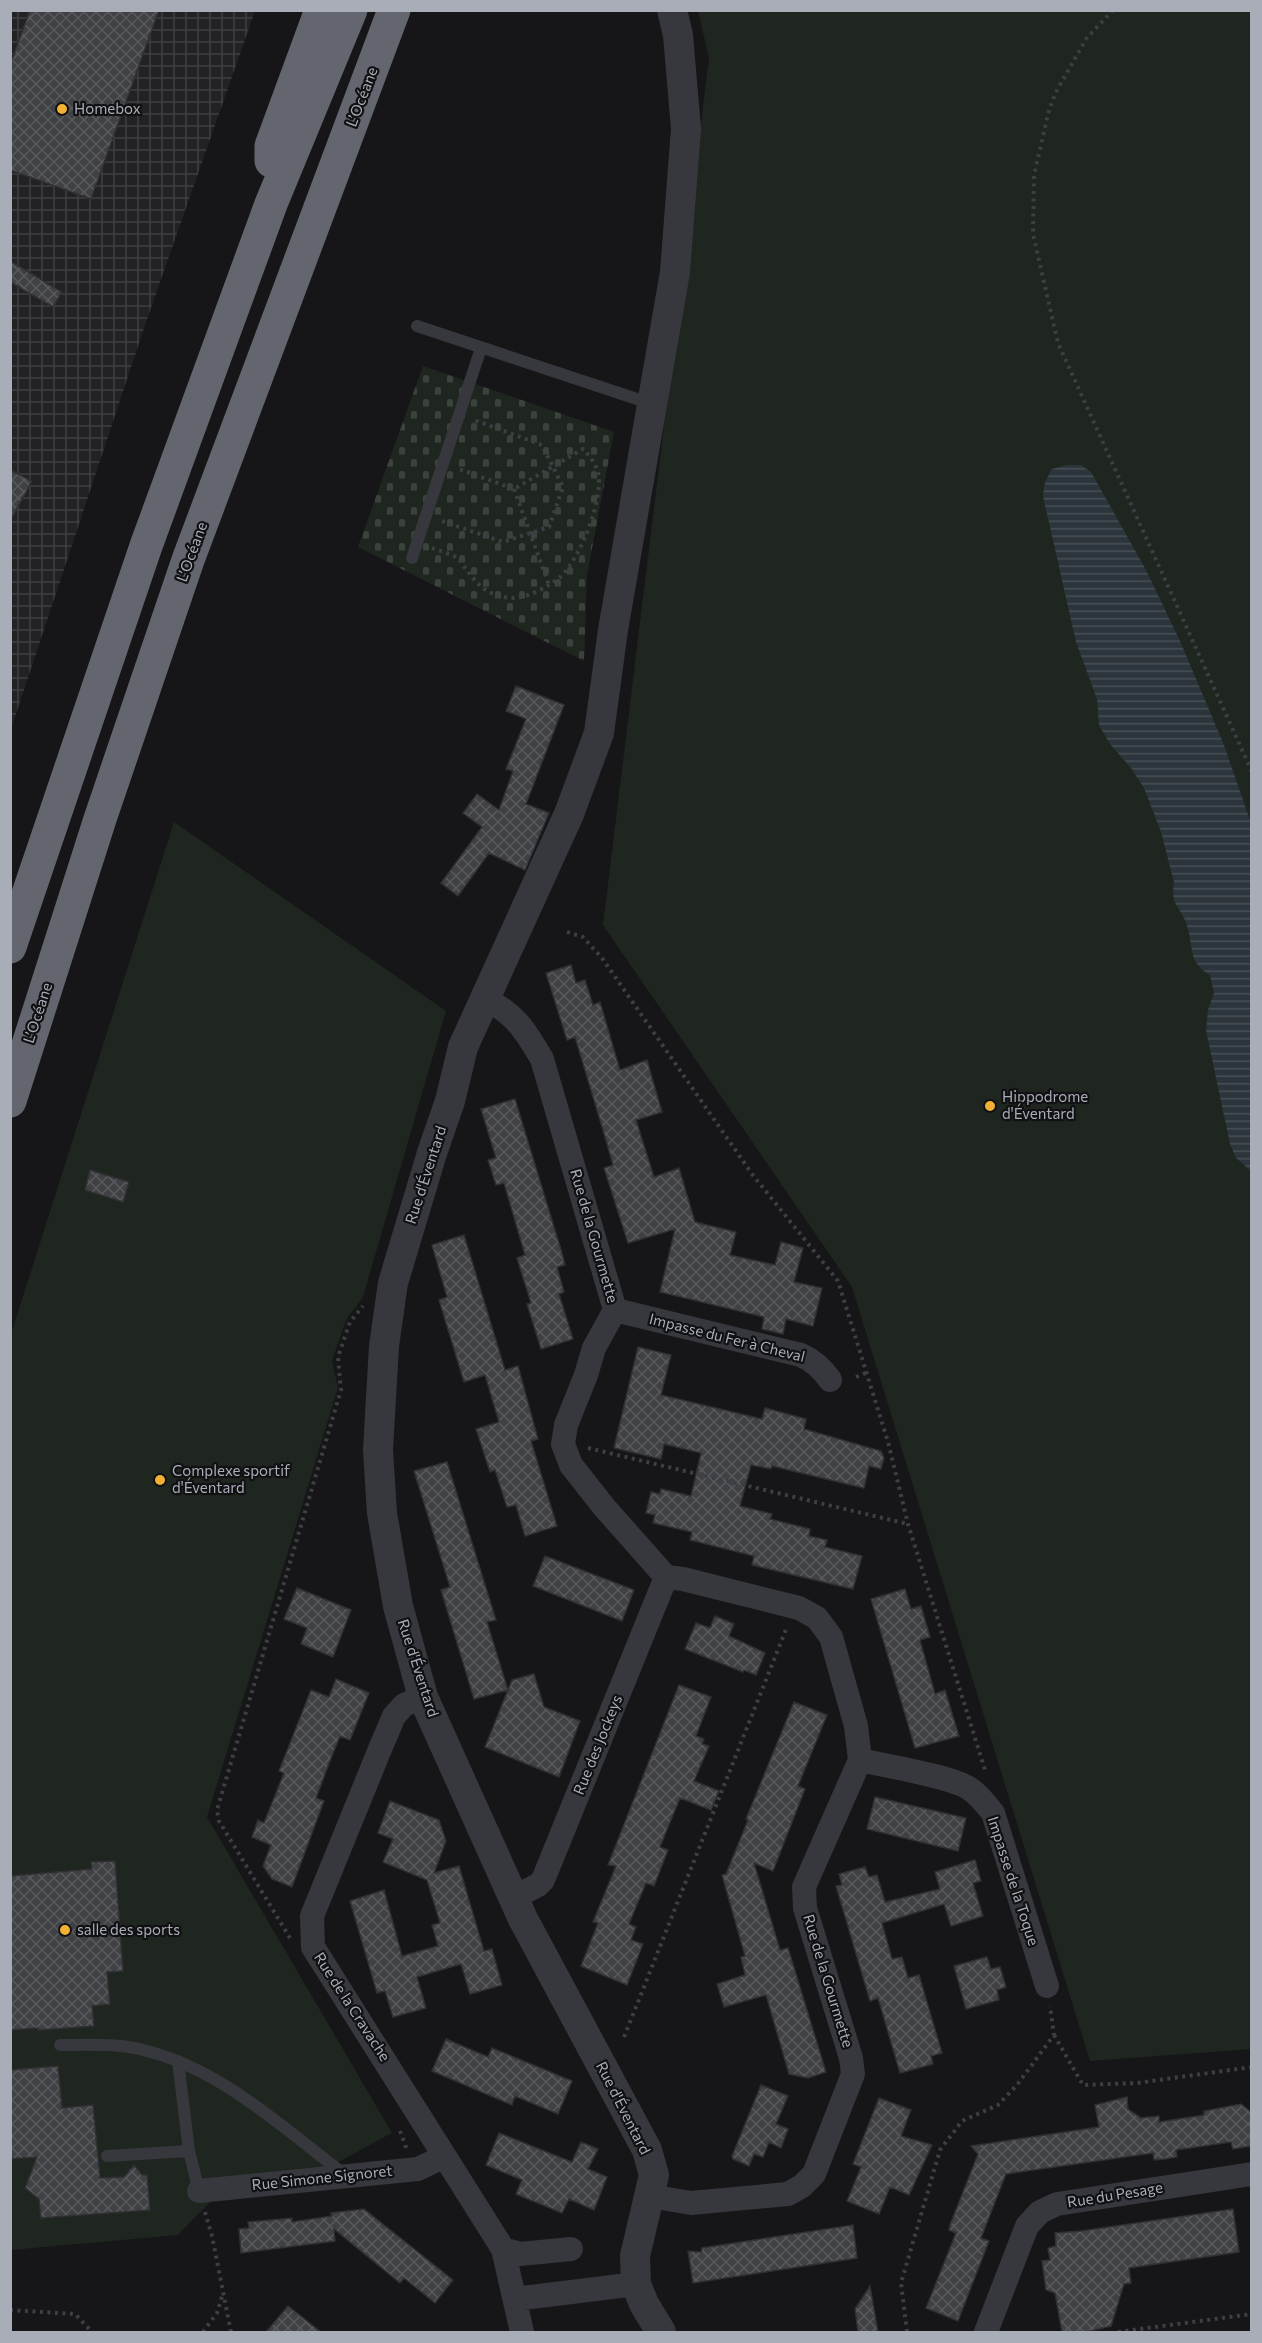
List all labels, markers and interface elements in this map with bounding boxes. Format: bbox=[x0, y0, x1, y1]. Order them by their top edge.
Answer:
street label: L’Océane bbox=[341, 64, 381, 129]
place label: Homebox bbox=[74, 99, 141, 117]
marker: Homebox bbox=[55, 102, 69, 116]
street label: L’Océane bbox=[172, 519, 210, 584]
street label: L’Océane bbox=[19, 980, 55, 1045]
place label: Hippodrome d'Éventard bbox=[1002, 1087, 1088, 1122]
marker: Hippodrome d'Éventard bbox=[983, 1099, 997, 1113]
street label: Rue d'Éventard bbox=[400, 1123, 449, 1226]
street label: Rue de la Gourmette bbox=[567, 1167, 623, 1305]
street label: Impasse du Fer à Cheval bbox=[648, 1309, 807, 1365]
place label: Complexe sportif d'Éventard bbox=[172, 1461, 290, 1496]
marker: Complexe sportif d'Éventard bbox=[153, 1473, 167, 1487]
street label: Rue d'Éventard bbox=[395, 1616, 444, 1719]
street label: Rue des Jockeys bbox=[569, 1692, 625, 1797]
street label: Impasse de la Toque bbox=[985, 1814, 1043, 1948]
street label: Rue de la Gourmette bbox=[800, 1912, 858, 2050]
place label: salle des sports bbox=[77, 1920, 180, 1938]
marker: salle des sports bbox=[58, 1923, 72, 1937]
street label: Rue de la Cravache bbox=[311, 1949, 395, 2064]
street label: Rue d'Éventard bbox=[593, 2058, 656, 2157]
street label: Rue Simone Signoret bbox=[251, 2161, 393, 2193]
street label: Rue du Pesage bbox=[1066, 2178, 1164, 2210]

